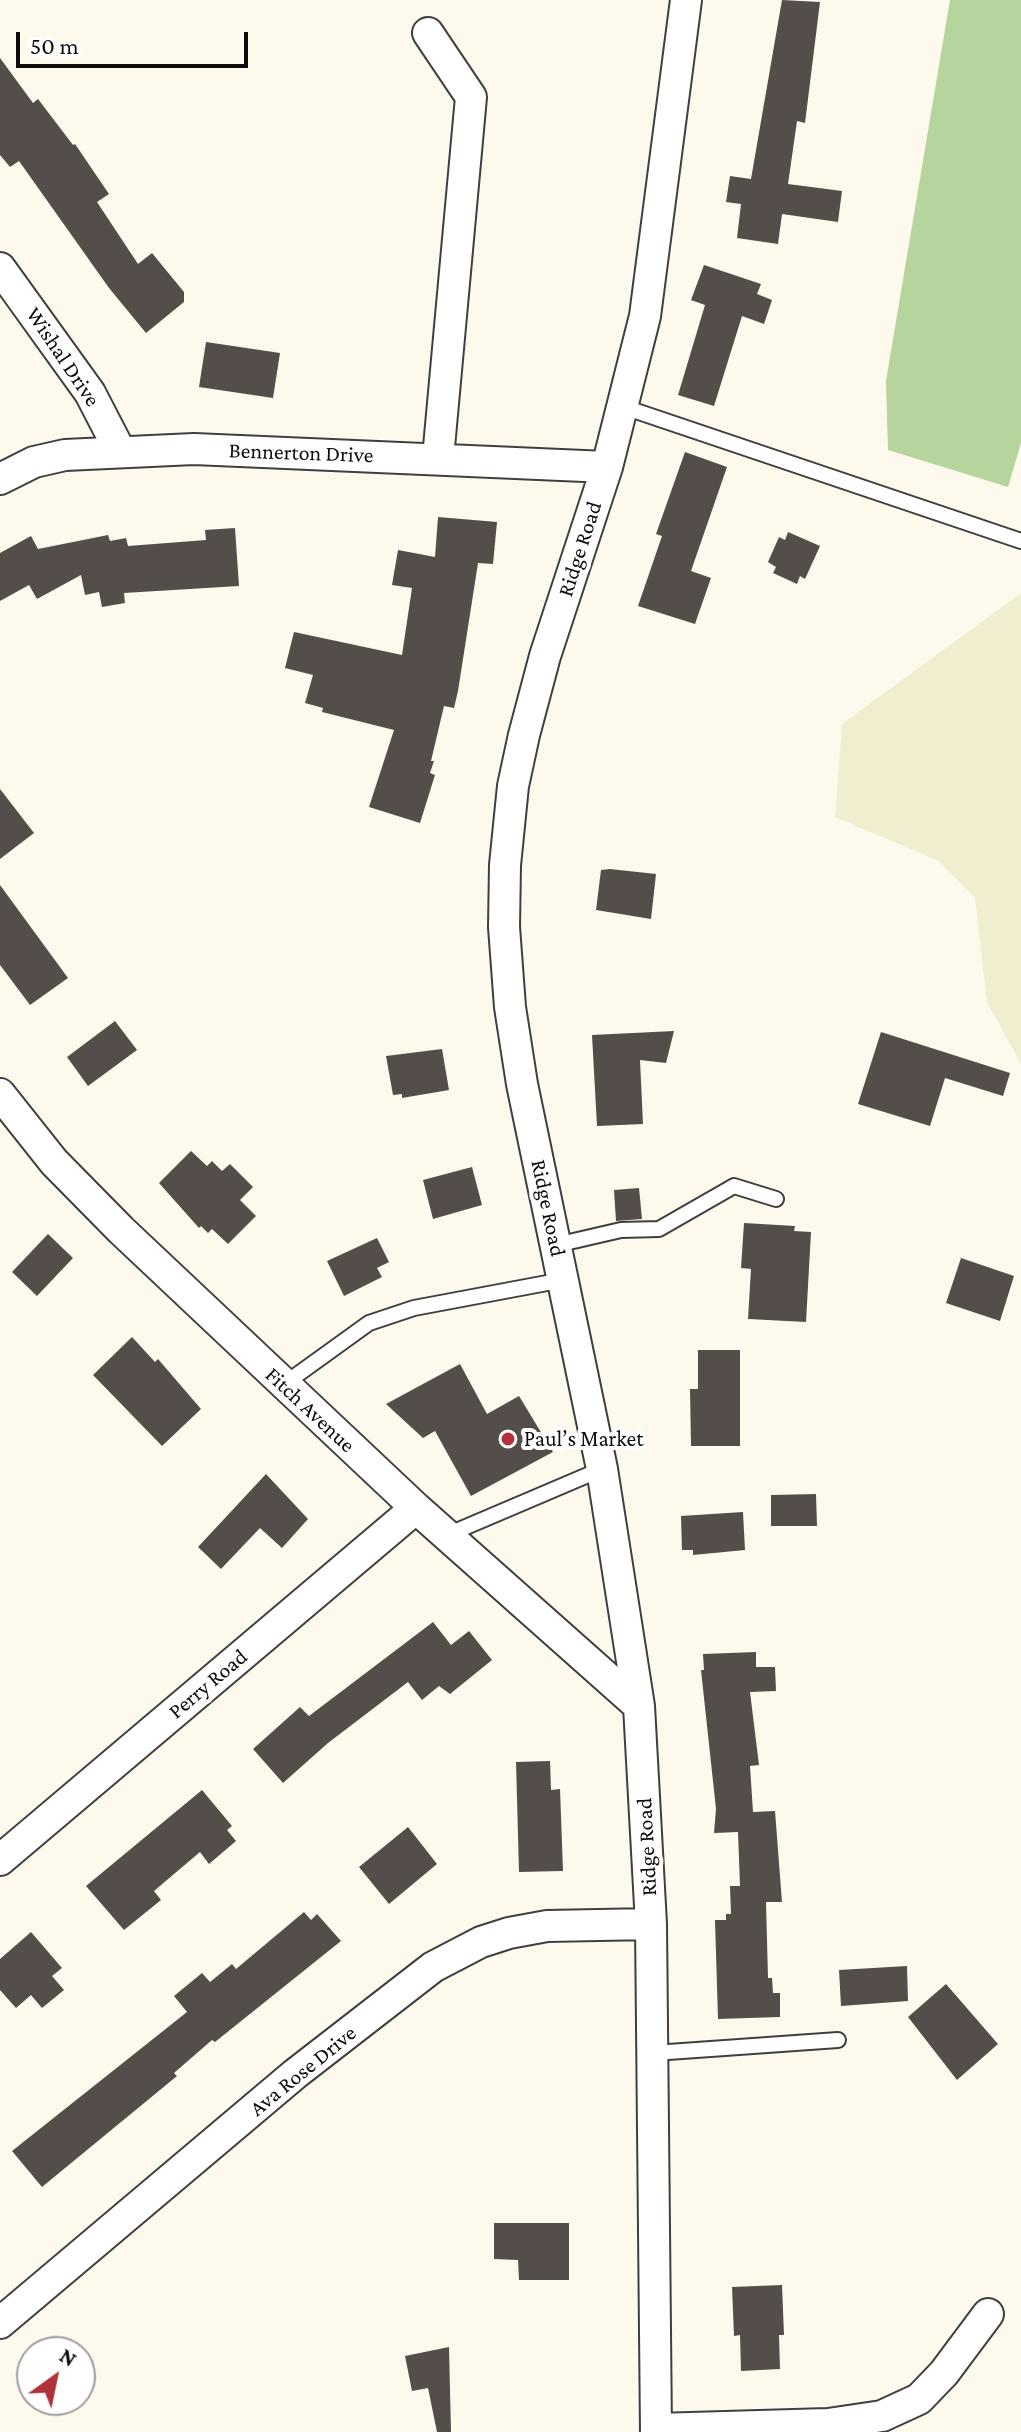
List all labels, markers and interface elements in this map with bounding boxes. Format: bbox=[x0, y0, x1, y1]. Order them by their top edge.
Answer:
scale bar bbox=[20, 16, 252, 66]
text: 50 m bbox=[30, 32, 79, 59]
street label: Wishal Drive bbox=[20, 302, 106, 412]
street label: Bennerton Drive bbox=[228, 437, 374, 469]
street label: Ridge Road bbox=[552, 498, 608, 600]
street label: Ridge Road bbox=[525, 1157, 571, 1259]
street label: Fitch Avenue bbox=[260, 1362, 360, 1458]
place label: Paul’s Market bbox=[524, 1426, 644, 1452]
marker: Paul’s Market bbox=[499, 1430, 517, 1448]
street label: Perry Road bbox=[163, 1643, 253, 1725]
street label: Ridge Road bbox=[631, 1797, 663, 1897]
street label: Ava Rose Drive bbox=[244, 2020, 362, 2122]
north arrow bbox=[16, 2336, 96, 2416]
text: N bbox=[55, 2343, 81, 2372]

